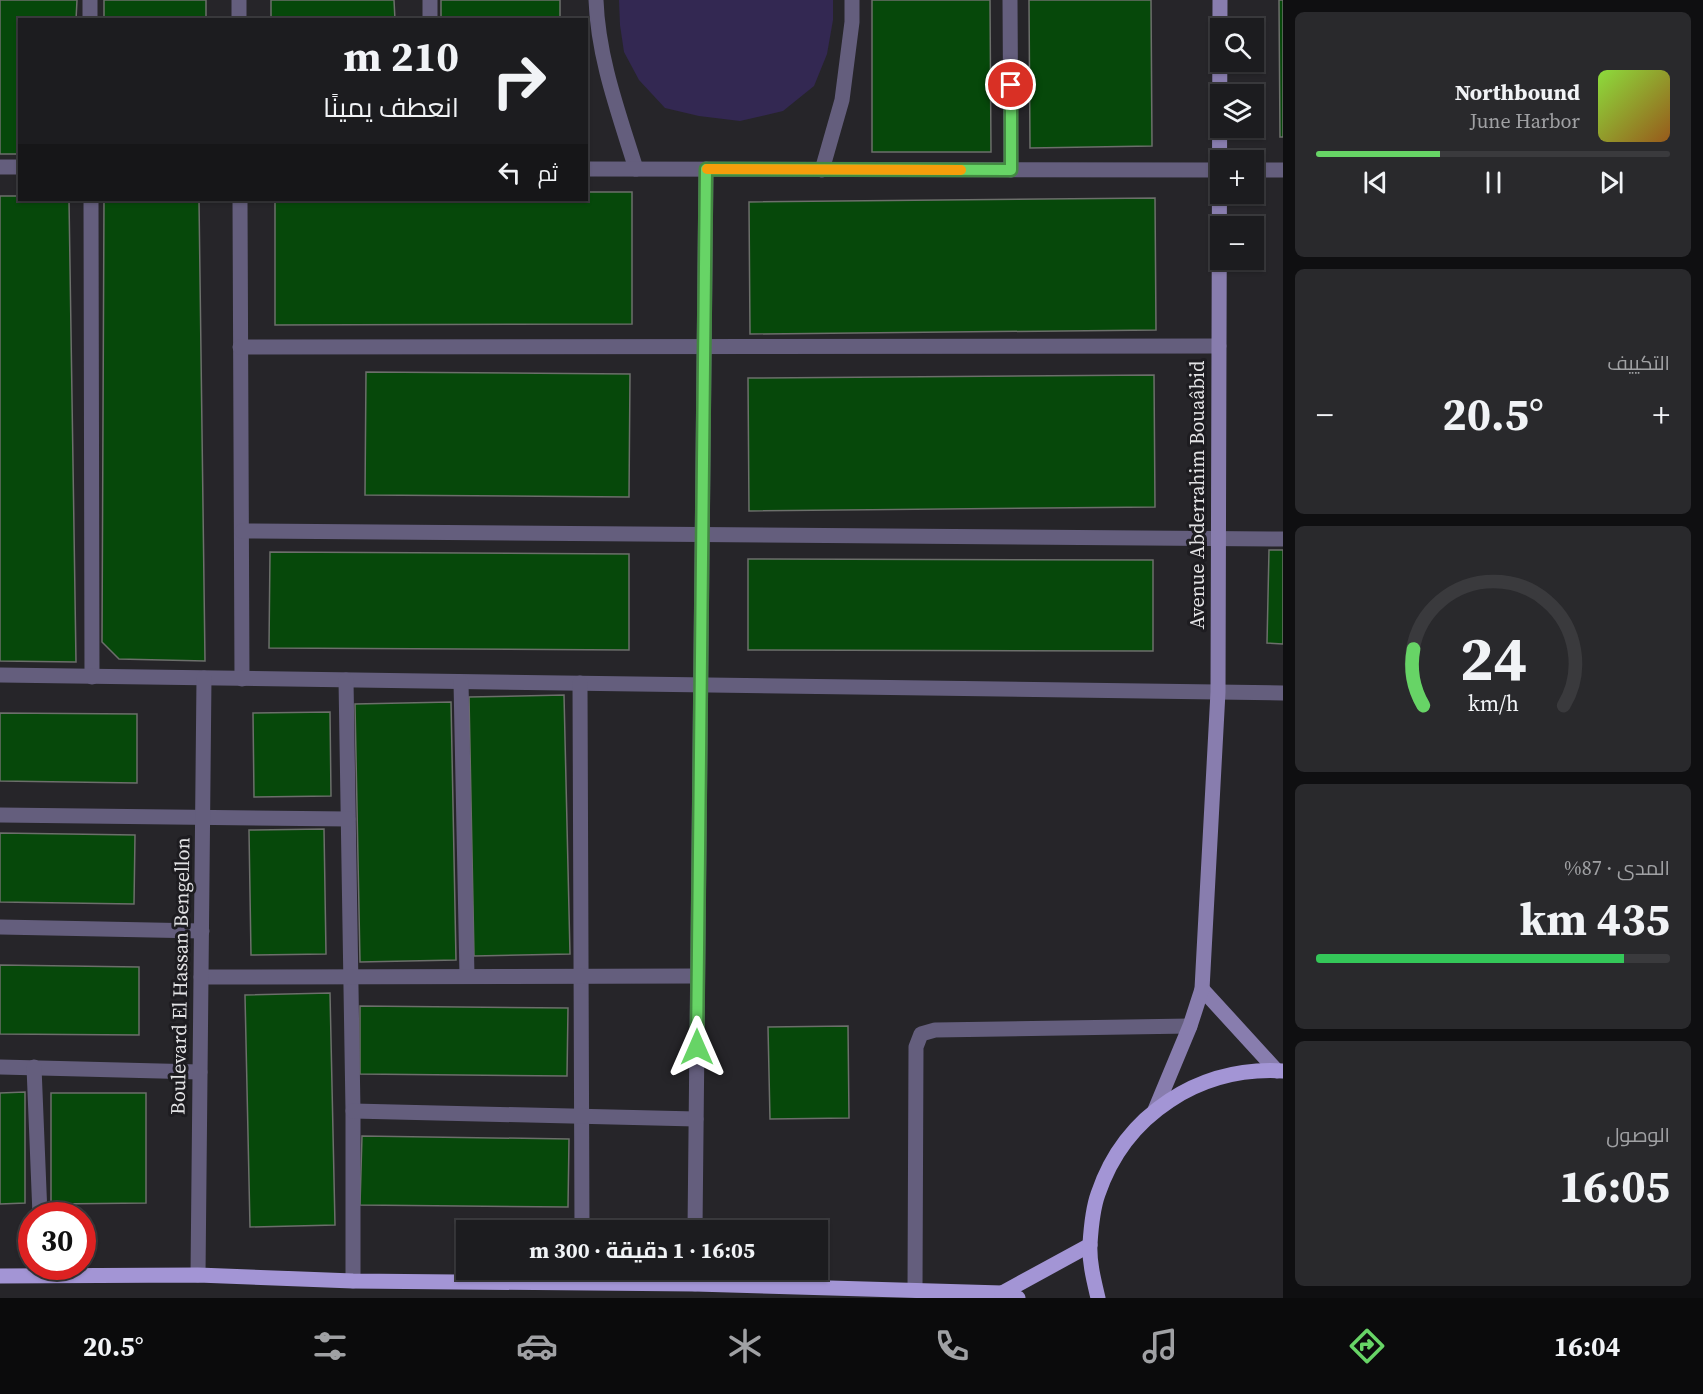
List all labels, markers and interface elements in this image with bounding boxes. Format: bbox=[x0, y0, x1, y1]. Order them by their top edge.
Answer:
map controls bbox=[1210, 18, 1264, 270]
button: search bbox=[1210, 18, 1264, 72]
text: 210 m bbox=[344, 27, 459, 85]
icon: right bbox=[480, 42, 558, 120]
pin bbox=[985, 59, 1036, 110]
icon: arrive bbox=[994, 68, 1027, 101]
text: Northbound bbox=[1455, 77, 1580, 107]
button: layers bbox=[1210, 84, 1264, 138]
text: انعطف يمينًا bbox=[323, 89, 459, 126]
text: June Harbor bbox=[1470, 107, 1580, 135]
button: + bbox=[1210, 150, 1264, 204]
icon: left bbox=[493, 156, 526, 189]
text: ثم bbox=[538, 158, 558, 188]
icon: previous bbox=[1359, 166, 1392, 199]
icon: pause bbox=[1477, 166, 1510, 199]
icon: next bbox=[1595, 166, 1628, 199]
button: − bbox=[1210, 216, 1264, 270]
text: التكييف bbox=[1607, 349, 1670, 377]
street label: Avenue Abderrahim Bouaâbid bbox=[1183, 360, 1211, 629]
text: 20.5° bbox=[1442, 383, 1544, 445]
text: − bbox=[1316, 392, 1334, 437]
text: + bbox=[1653, 392, 1670, 437]
text: 24 bbox=[1459, 615, 1527, 701]
text: km/h bbox=[1467, 689, 1519, 718]
street label: Boulevard El Hassan Bengellon bbox=[164, 837, 196, 1115]
text: المدى · 87% bbox=[1564, 854, 1670, 882]
text: 435 km bbox=[1519, 888, 1670, 950]
position arrow bbox=[665, 1015, 729, 1079]
text: الوصول bbox=[1606, 1121, 1670, 1149]
text: 16:05 bbox=[1559, 1155, 1670, 1217]
speed limit sign: 30 bbox=[18, 1202, 96, 1280]
text: 16:05 · 1 دقيقة · 300 m bbox=[529, 1235, 755, 1265]
icon: filters bbox=[309, 1325, 351, 1367]
icon: car bbox=[516, 1325, 558, 1367]
icon: climate bbox=[724, 1325, 766, 1367]
icon: phone bbox=[931, 1325, 973, 1367]
icon: music bbox=[1139, 1325, 1181, 1367]
icon: directions bbox=[1346, 1325, 1388, 1367]
text: 20.5° bbox=[83, 1328, 144, 1365]
text: 16:04 bbox=[1554, 1328, 1620, 1365]

